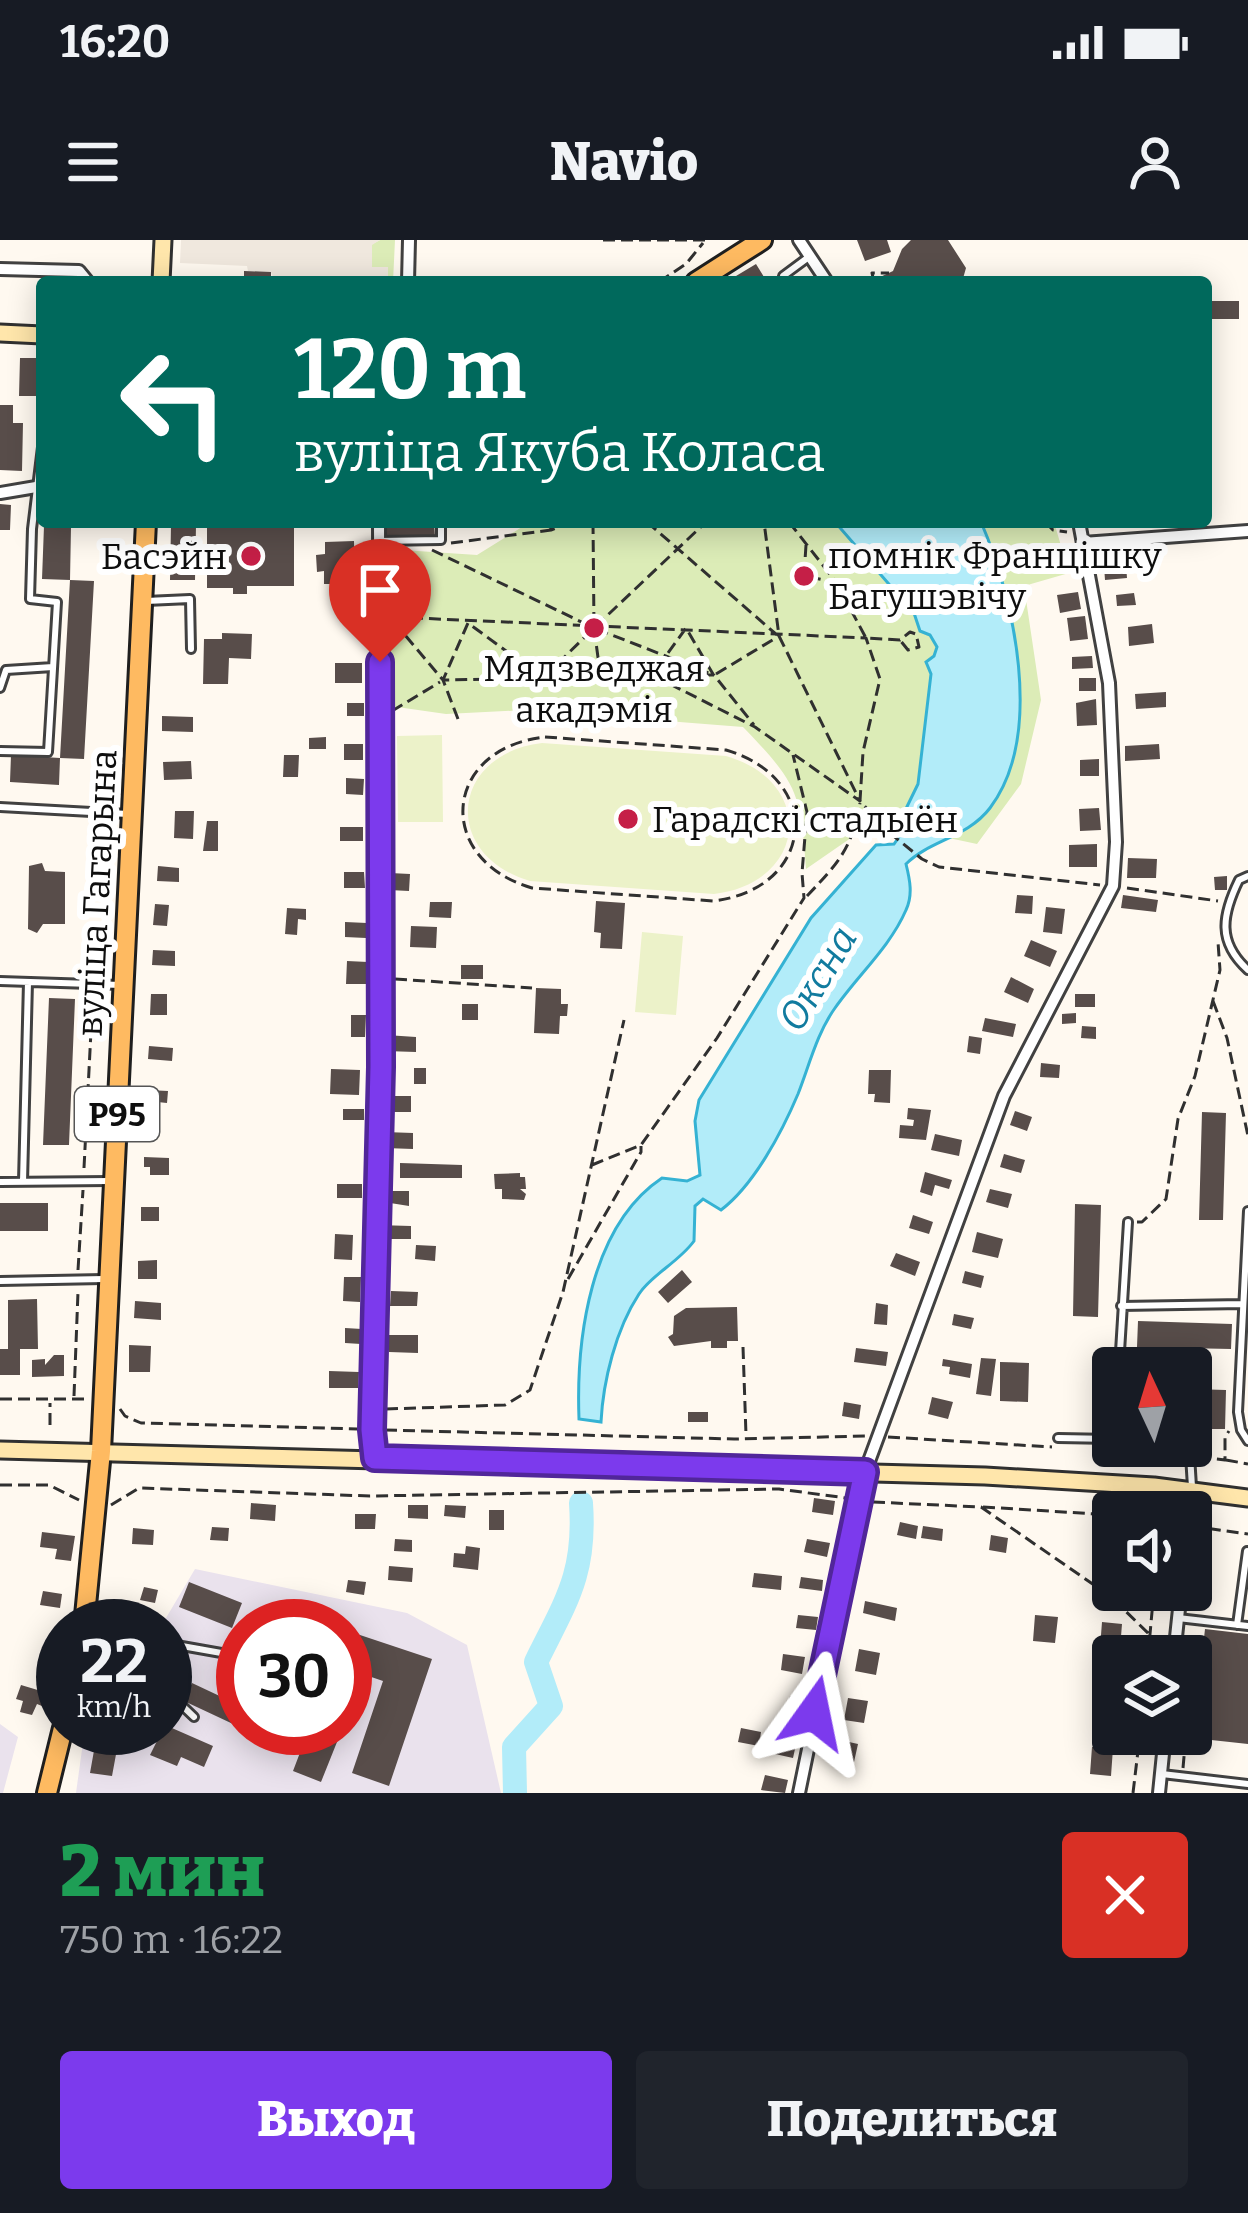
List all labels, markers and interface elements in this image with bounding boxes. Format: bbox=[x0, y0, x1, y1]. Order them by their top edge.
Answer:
text: 16:20 bbox=[60, 15, 170, 69]
icon: menu bbox=[60, 129, 126, 195]
icon: person bbox=[1122, 129, 1188, 195]
text: Navio bbox=[550, 130, 698, 194]
text: 120 m bbox=[294, 319, 526, 420]
icon: left bbox=[96, 324, 252, 480]
text: вуліца Якуба Коласа bbox=[294, 421, 825, 485]
place label: помнік Францішку Багушэвічу bbox=[828, 534, 1163, 619]
place label: Басэйн bbox=[101, 535, 227, 579]
pin bbox=[329, 539, 431, 662]
marker: Басэйн bbox=[238, 543, 264, 569]
icon: arrive bbox=[347, 557, 413, 623]
marker: помнік Францішку Багушэвічу bbox=[791, 563, 817, 589]
marker: Мядзведжая акадэмія bbox=[581, 615, 607, 641]
place label: Мядзведжая акадэмія bbox=[483, 647, 705, 732]
street label: вуліца Гагарына bbox=[68, 748, 126, 1038]
place label: Гарадскі стадыён bbox=[652, 798, 958, 842]
marker: Гарадскі стадыён bbox=[615, 806, 641, 832]
water label: Оксна bbox=[769, 918, 867, 1039]
road number: Р95 bbox=[75, 1087, 159, 1141]
north arrow bbox=[1092, 1347, 1212, 1467]
map controls bbox=[1092, 1347, 1212, 1755]
button: sound bbox=[1092, 1491, 1212, 1611]
speed limit sign: 30 bbox=[216, 1599, 372, 1755]
text: 22 bbox=[80, 1626, 148, 1698]
button: layers bbox=[1092, 1635, 1212, 1755]
position arrow bbox=[751, 1650, 877, 1776]
text: km/h bbox=[77, 1689, 151, 1725]
text: 2 мин bbox=[60, 1829, 265, 1915]
button: close bbox=[1062, 1832, 1188, 1958]
text: 750 m · 16:22 bbox=[60, 1917, 283, 1963]
button: Выход bbox=[60, 2051, 612, 2189]
button: Поделиться bbox=[636, 2051, 1188, 2189]

